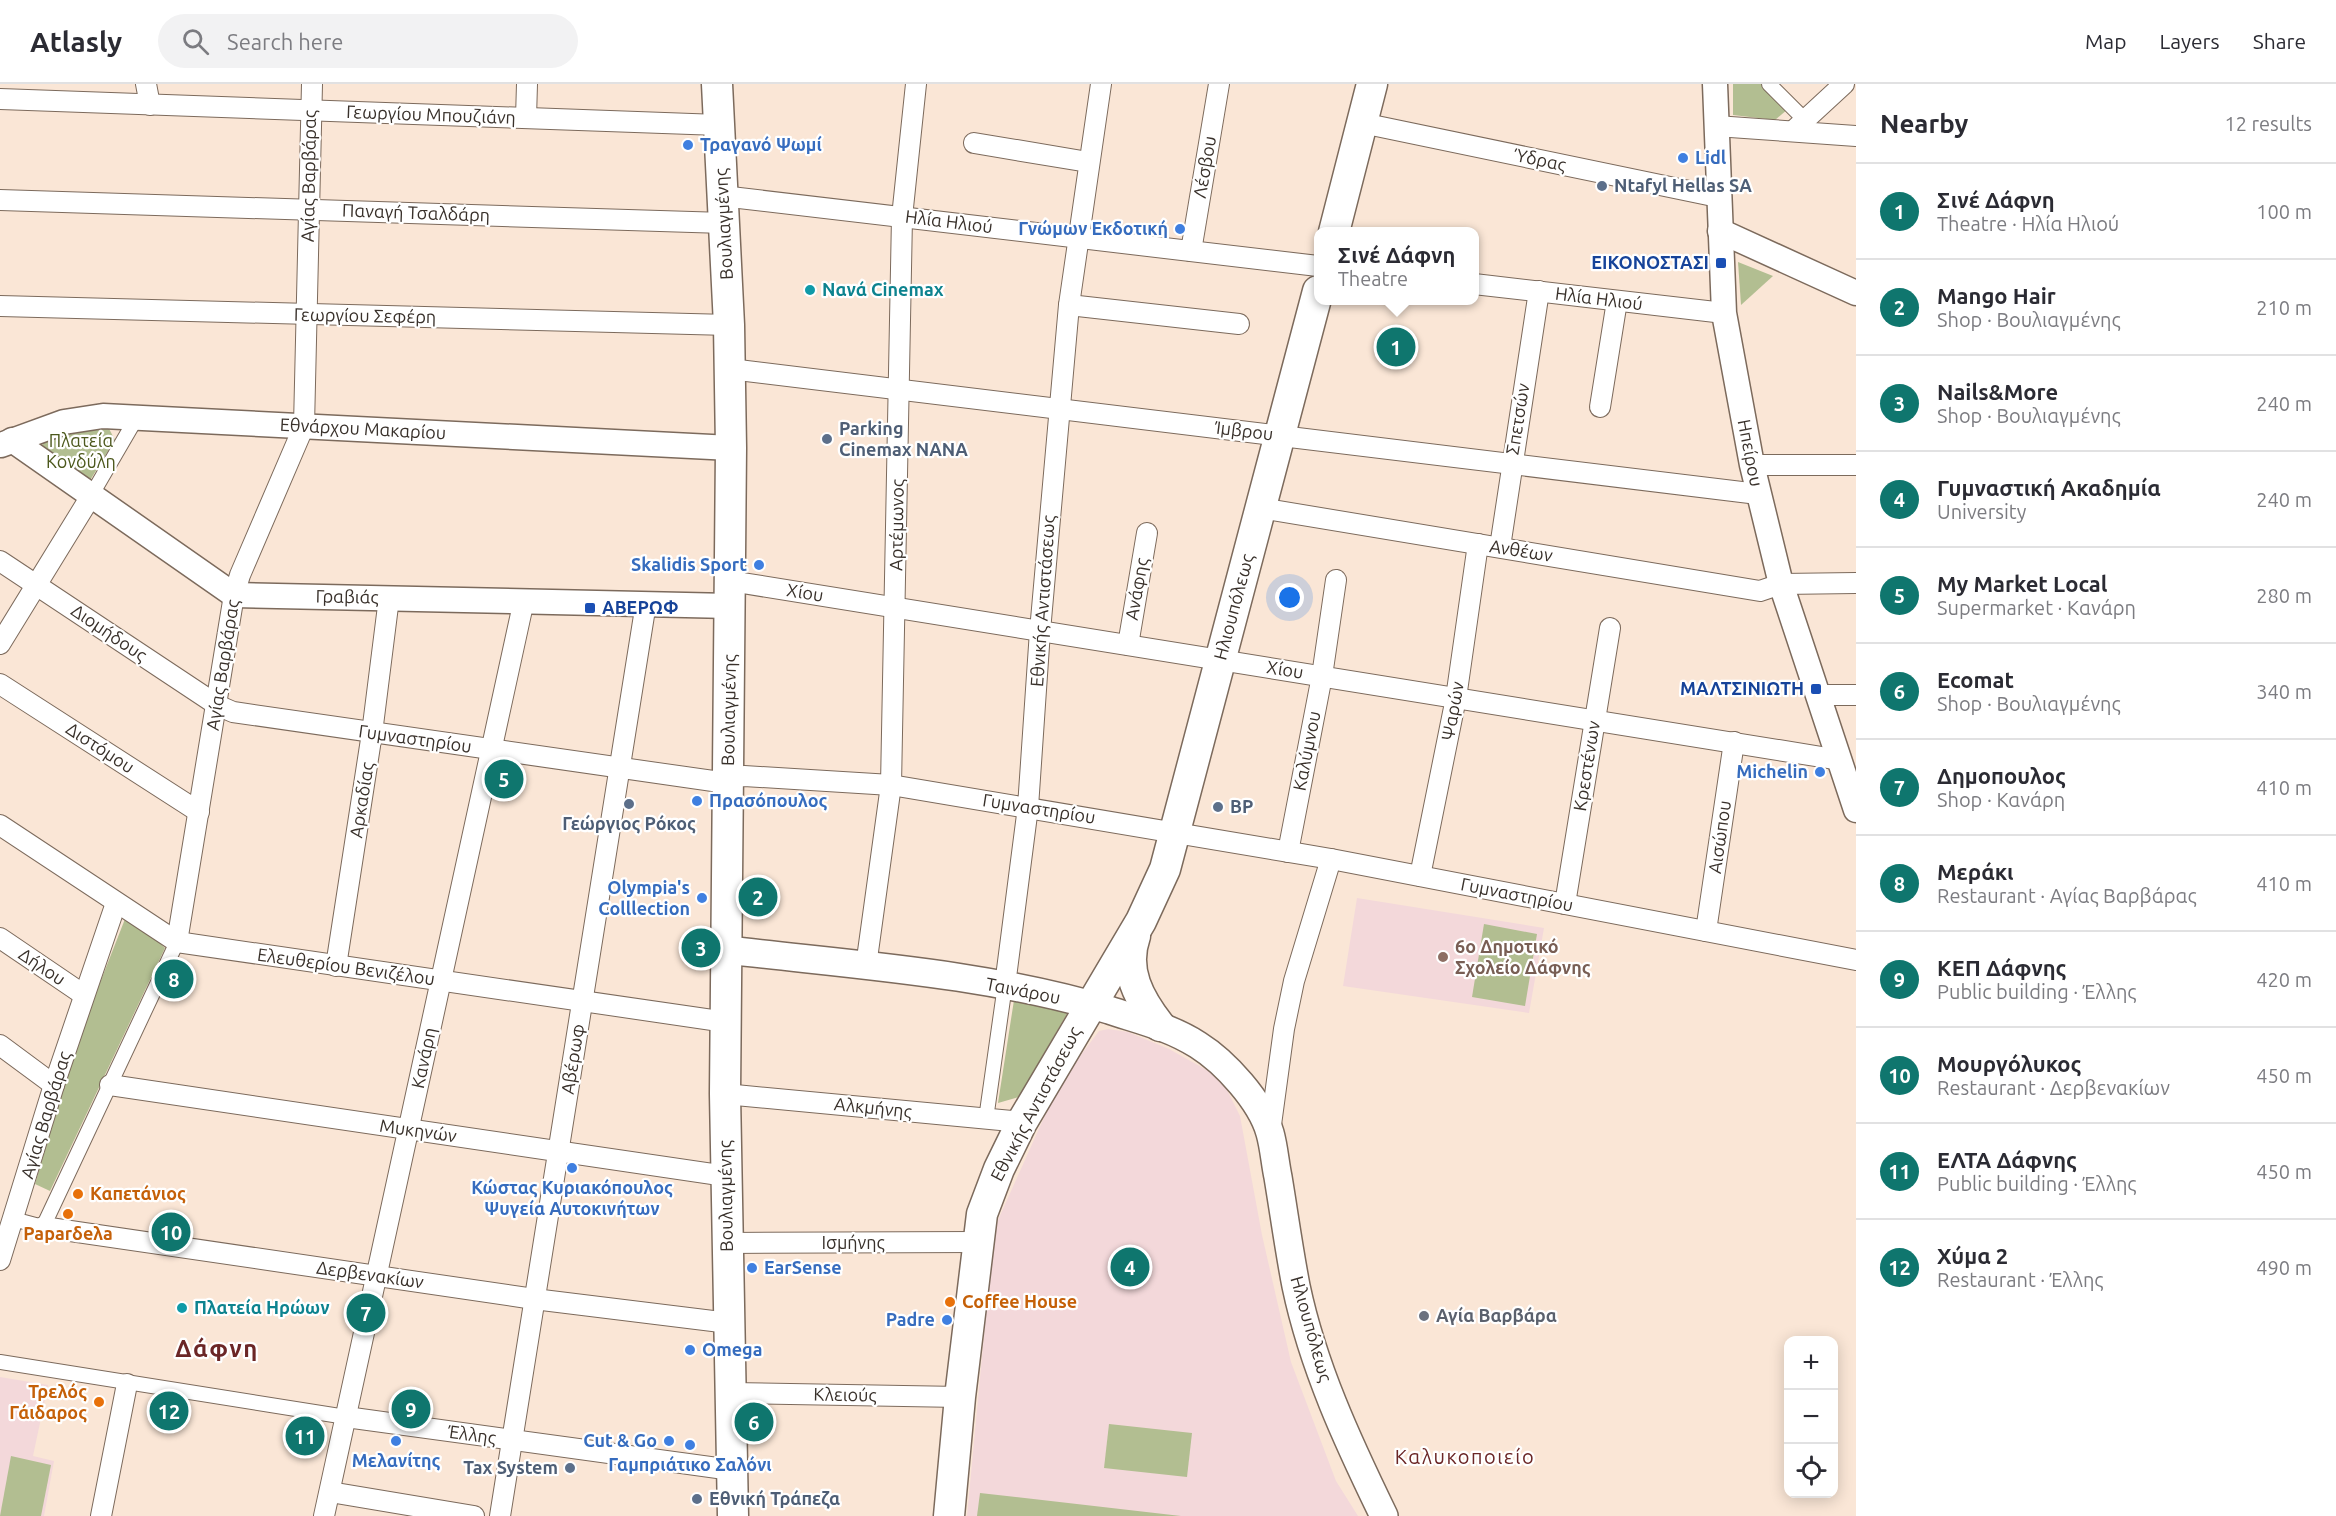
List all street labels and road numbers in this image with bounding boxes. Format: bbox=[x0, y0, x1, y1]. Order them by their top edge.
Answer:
street label: Γεωργίου Μπουζιάνη bbox=[346, 101, 516, 128]
street label: Αγίας Βαρβάρας bbox=[297, 110, 320, 242]
street label: Λέσβου bbox=[1189, 134, 1219, 200]
street label: Ύδρας bbox=[1511, 144, 1568, 175]
street label: Βουλιαγμένης bbox=[710, 168, 737, 280]
street label: Παναγή Τσαλδάρη bbox=[342, 199, 490, 225]
street label: Ηλία Ηλιού bbox=[904, 206, 994, 236]
street label: Ηλία Ηλιού bbox=[1554, 283, 1644, 313]
street label: Γεωργίου Σεφέρη bbox=[294, 304, 436, 326]
street label: Σπετσών bbox=[1502, 382, 1533, 456]
street label: Εθνάρχου Μακαρίου bbox=[279, 414, 447, 442]
street label: Ίμβρου bbox=[1213, 416, 1274, 444]
street label: Ηπείρου bbox=[1735, 418, 1767, 488]
street label: Αρτέμωνος bbox=[885, 479, 908, 571]
street label: Εθνικής Αντιστάσεως bbox=[1026, 514, 1059, 688]
street label: Ανθέων bbox=[1488, 535, 1554, 565]
street label: Ηλιουπόλεως bbox=[1209, 552, 1258, 662]
street label: Ανάφης bbox=[1121, 556, 1152, 622]
street label: Χίου bbox=[785, 579, 825, 605]
street label: Γραβιάς bbox=[315, 585, 379, 608]
street label: Αγίας Βαρβάρας bbox=[202, 598, 243, 732]
street label: Διομήδους bbox=[67, 600, 151, 666]
street label: Βουλιαγμένης bbox=[717, 654, 740, 766]
street label: Χίου bbox=[1265, 656, 1305, 682]
street label: Ψαρών bbox=[1437, 679, 1467, 742]
street label: Καλύμνου bbox=[1288, 709, 1324, 792]
street label: Διστόμου bbox=[63, 718, 138, 777]
street label: Κρεστένων bbox=[1569, 719, 1603, 812]
street label: Γυμναστηρίου bbox=[357, 720, 473, 756]
street label: Αρκαδίας bbox=[345, 761, 378, 839]
street label: Γυμναστηρίου bbox=[981, 789, 1097, 827]
street label: Αισώπου bbox=[1704, 799, 1734, 875]
street label: Γυμναστηρίου bbox=[1459, 873, 1575, 915]
street label: Δήλου bbox=[16, 943, 69, 989]
street label: Ελευθερίου Βενιζέλου bbox=[256, 944, 436, 989]
street label: Ταινάρου bbox=[984, 973, 1062, 1007]
street label: Αβέρωφ bbox=[557, 1022, 587, 1095]
street label: Εθνικής Αντιστάσεως bbox=[986, 1023, 1085, 1185]
street label: Κανάρη bbox=[407, 1025, 439, 1090]
street label: Αγίας Βαρβάρας bbox=[16, 1049, 75, 1181]
street label: Αλκμήνης bbox=[833, 1093, 913, 1122]
street label: Μυκηνών bbox=[378, 1115, 458, 1145]
street label: Βουλιαγμένης bbox=[714, 1140, 737, 1252]
street label: Ισμήνης bbox=[821, 1232, 885, 1253]
street label: Δερβενακίων bbox=[315, 1257, 425, 1291]
street label: Ηλιουπόλεως bbox=[1286, 1274, 1337, 1384]
street label: Κλειούς bbox=[813, 1383, 877, 1406]
street label: Έλλης bbox=[446, 1421, 497, 1448]

